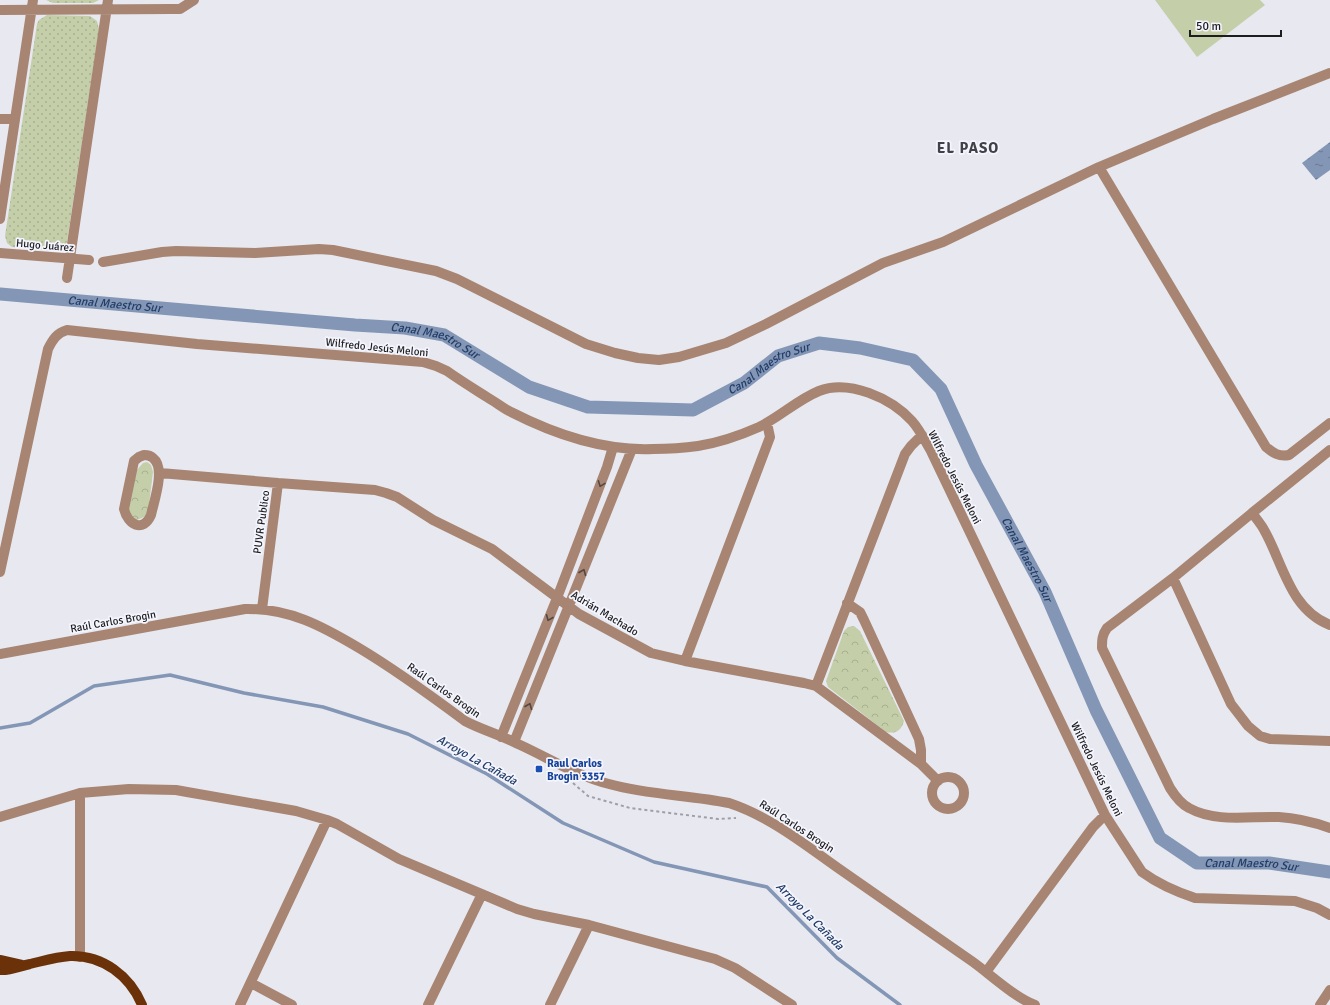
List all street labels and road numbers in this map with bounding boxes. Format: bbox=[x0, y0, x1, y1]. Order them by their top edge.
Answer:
street label: Hugo Juárez bbox=[15, 236, 75, 255]
street label: Wilfredo Jesús Meloni bbox=[325, 336, 429, 359]
street label: Wilfredo Jesús Meloni bbox=[925, 428, 984, 526]
street label: PUVR Publico bbox=[251, 489, 272, 555]
street label: Adrián Machado bbox=[569, 588, 641, 639]
street label: Raúl Carlos Brogin bbox=[69, 608, 157, 635]
street label: Raúl Carlos Brogin bbox=[404, 660, 483, 721]
street label: Wilfredo Jesús Meloni bbox=[1068, 720, 1125, 819]
street label: Raúl Carlos Brogin bbox=[757, 797, 837, 856]

